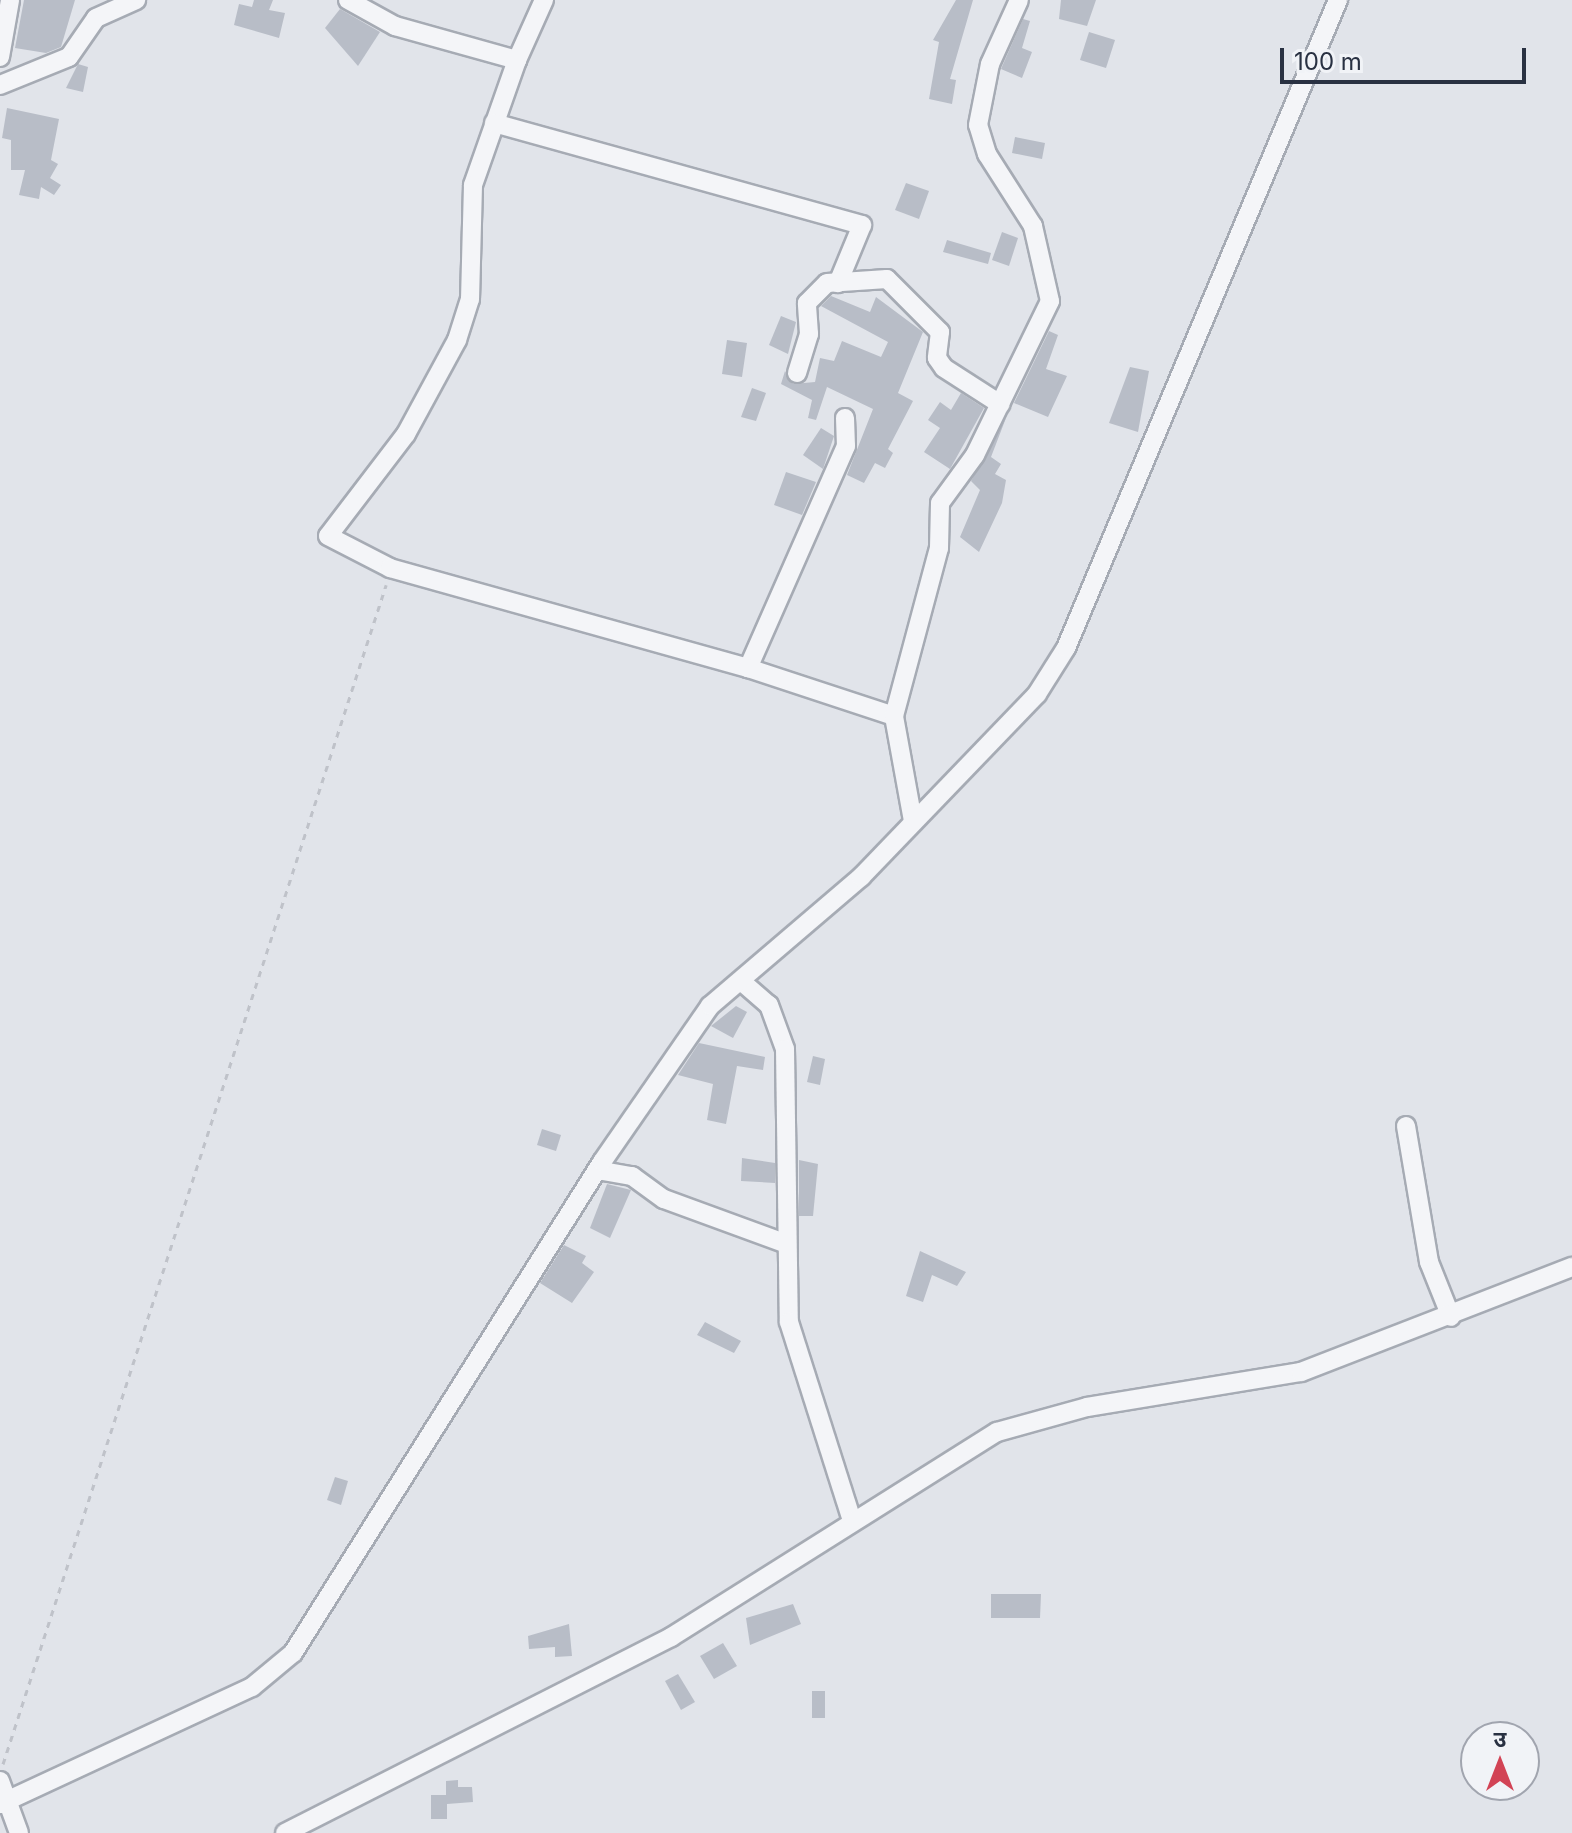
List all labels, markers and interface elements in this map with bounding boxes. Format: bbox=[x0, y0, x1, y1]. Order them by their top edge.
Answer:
scale bar bbox=[1284, 32, 1530, 82]
text: 100 m bbox=[1294, 47, 1362, 76]
north arrow bbox=[1460, 1721, 1540, 1801]
text: उ bbox=[1494, 1726, 1506, 1752]

